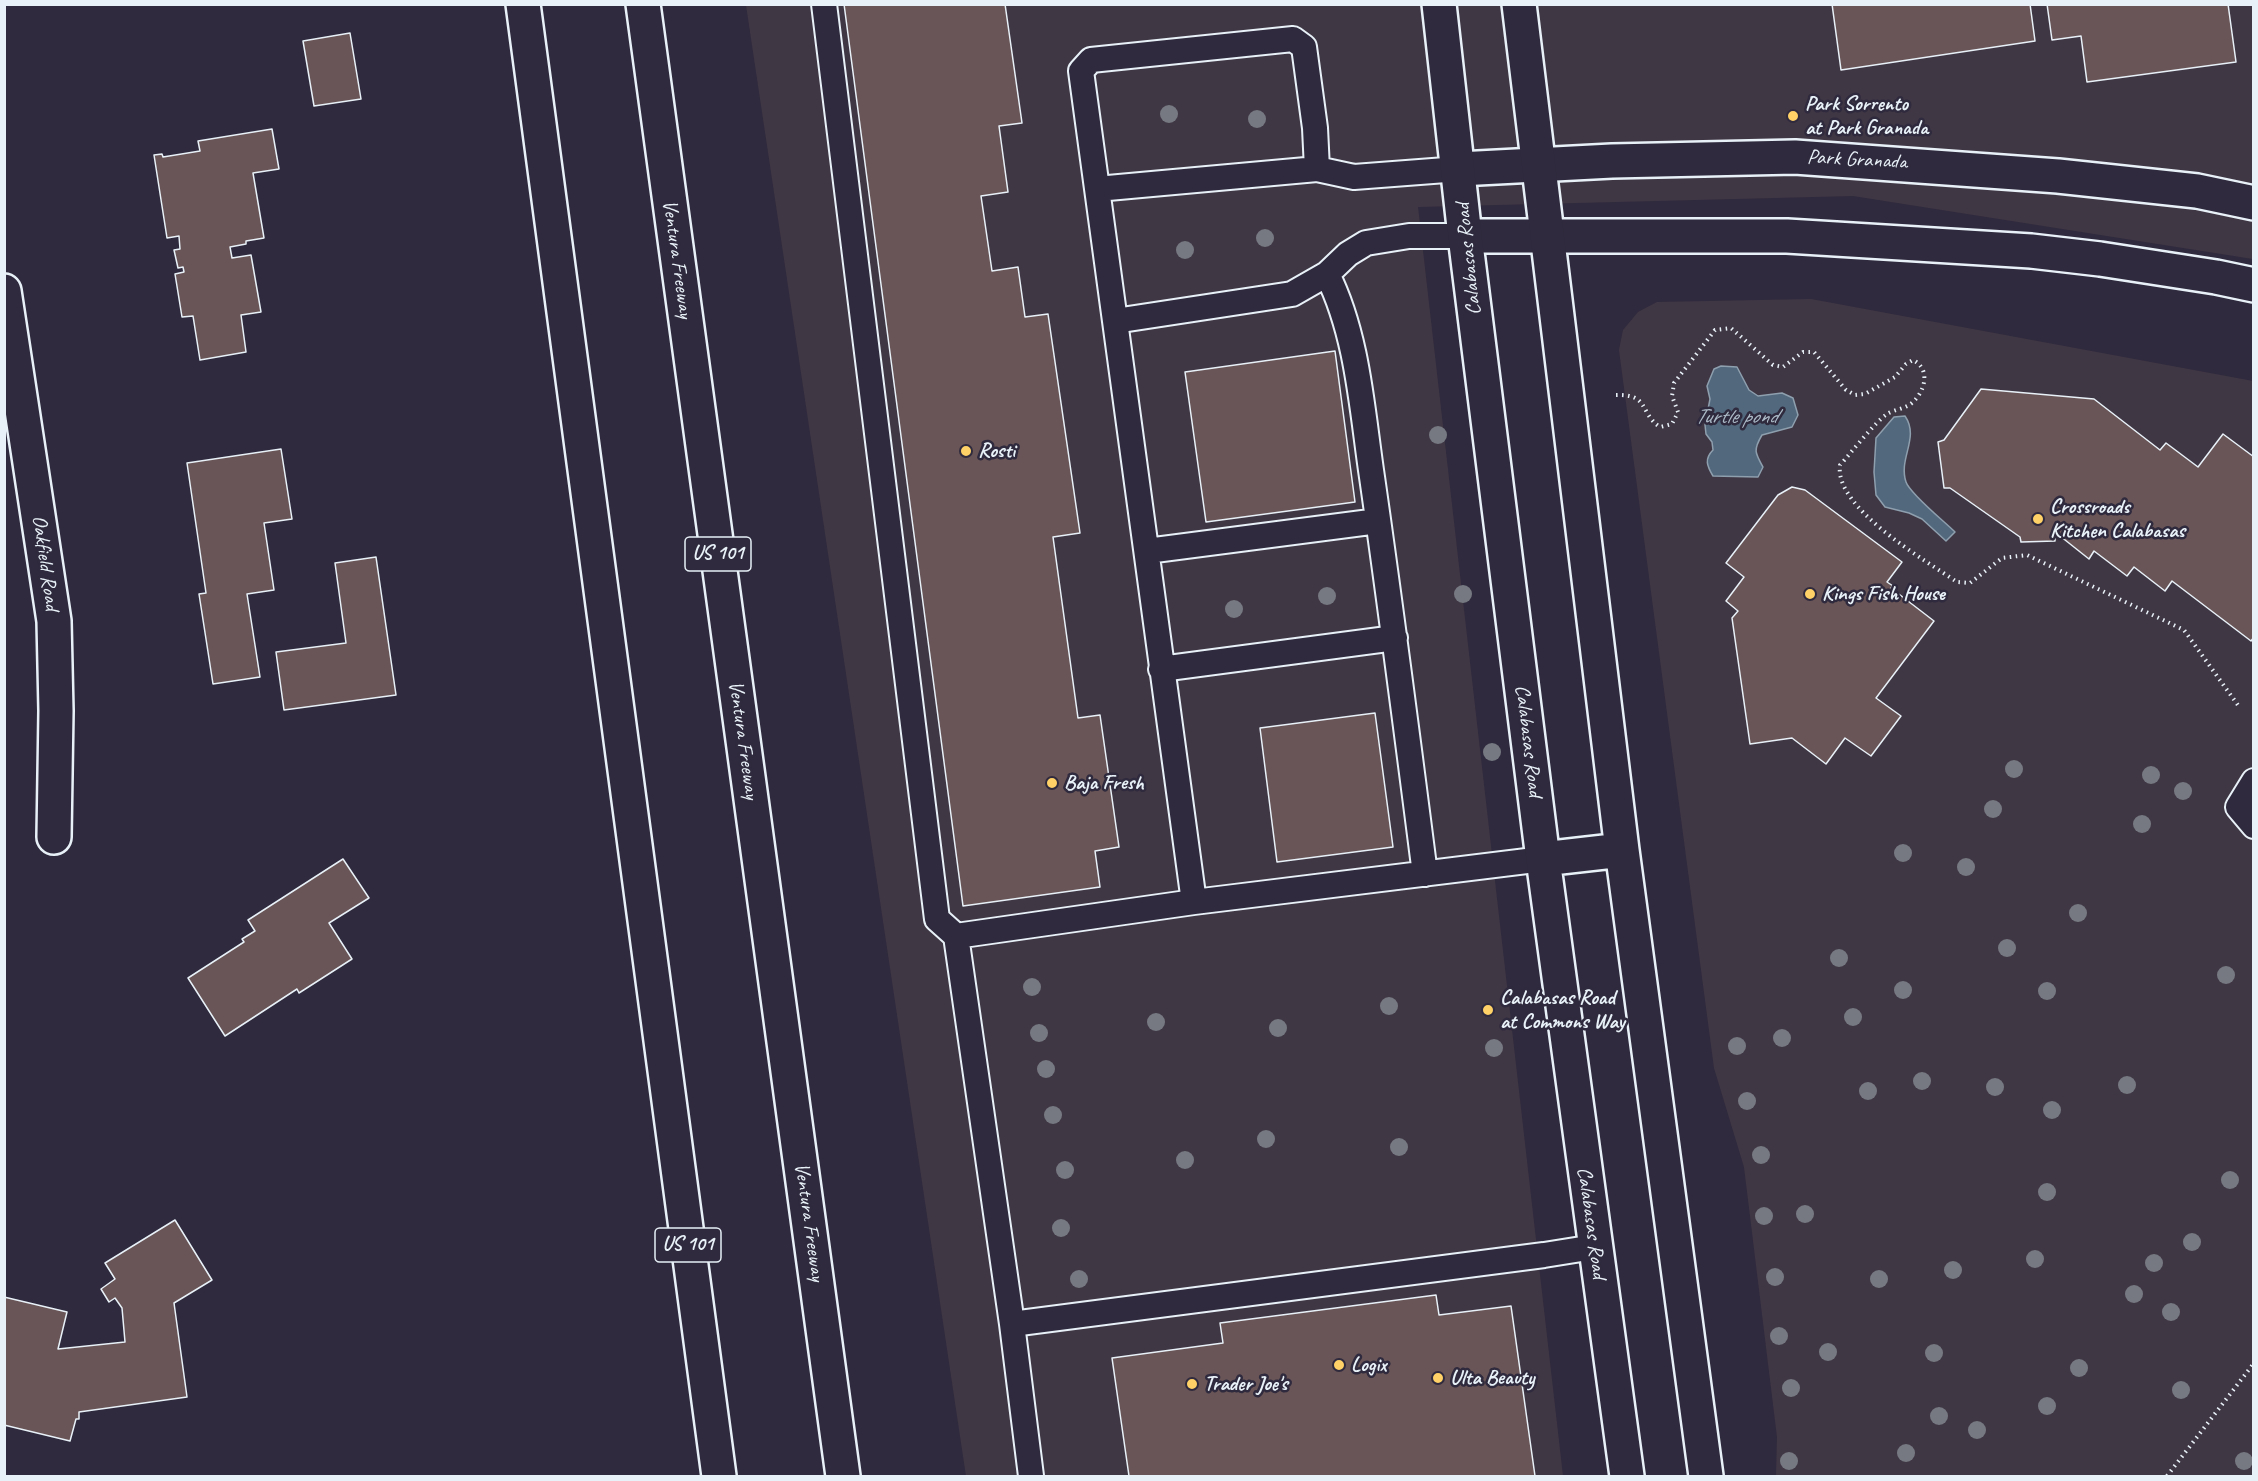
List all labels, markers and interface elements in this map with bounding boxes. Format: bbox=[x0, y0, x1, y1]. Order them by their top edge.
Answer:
place label: Park Sorrento at Park Granada bbox=[1805, 91, 1928, 141]
marker: Park Sorrento at Park Granada bbox=[1786, 109, 1800, 123]
street label: Park Granada bbox=[1806, 145, 1908, 175]
street label: Ventura Freeway bbox=[656, 198, 698, 320]
street label: Calabasas Road bbox=[1451, 202, 1487, 316]
water label: Turtle pond bbox=[1695, 404, 1777, 430]
place label: Rosti bbox=[978, 438, 1015, 464]
marker: Rosti bbox=[959, 444, 973, 458]
place label: Crossroads Kitchen Calabasas bbox=[2050, 494, 2185, 544]
marker: Crossroads Kitchen Calabasas bbox=[2031, 512, 2045, 526]
street label: Oakfield Road bbox=[26, 514, 64, 612]
road number: US 101 bbox=[685, 537, 751, 571]
place label: Kings Fish House bbox=[1822, 581, 1945, 607]
marker: Kings Fish House bbox=[1803, 587, 1817, 601]
street label: Ventura Freeway bbox=[722, 679, 764, 801]
street label: Calabasas Road bbox=[1509, 684, 1547, 798]
place label: Baja Fresh bbox=[1064, 770, 1144, 796]
marker: Baja Fresh bbox=[1045, 776, 1059, 790]
place label: Calabasas Road at Commons Way bbox=[1500, 985, 1625, 1035]
marker: Calabasas Road at Commons Way bbox=[1481, 1003, 1495, 1017]
street label: Ventura Freeway bbox=[788, 1161, 830, 1283]
street label: Calabasas Road bbox=[1571, 1166, 1611, 1280]
road number: US 101 bbox=[655, 1228, 721, 1262]
place label: Logix bbox=[1351, 1352, 1387, 1378]
marker: Logix bbox=[1332, 1358, 1346, 1372]
place label: Ulta Beauty bbox=[1450, 1365, 1534, 1391]
place label: Trader Joe's bbox=[1204, 1371, 1288, 1397]
marker: Ulta Beauty bbox=[1431, 1371, 1445, 1385]
marker: Trader Joe's bbox=[1185, 1377, 1199, 1391]

